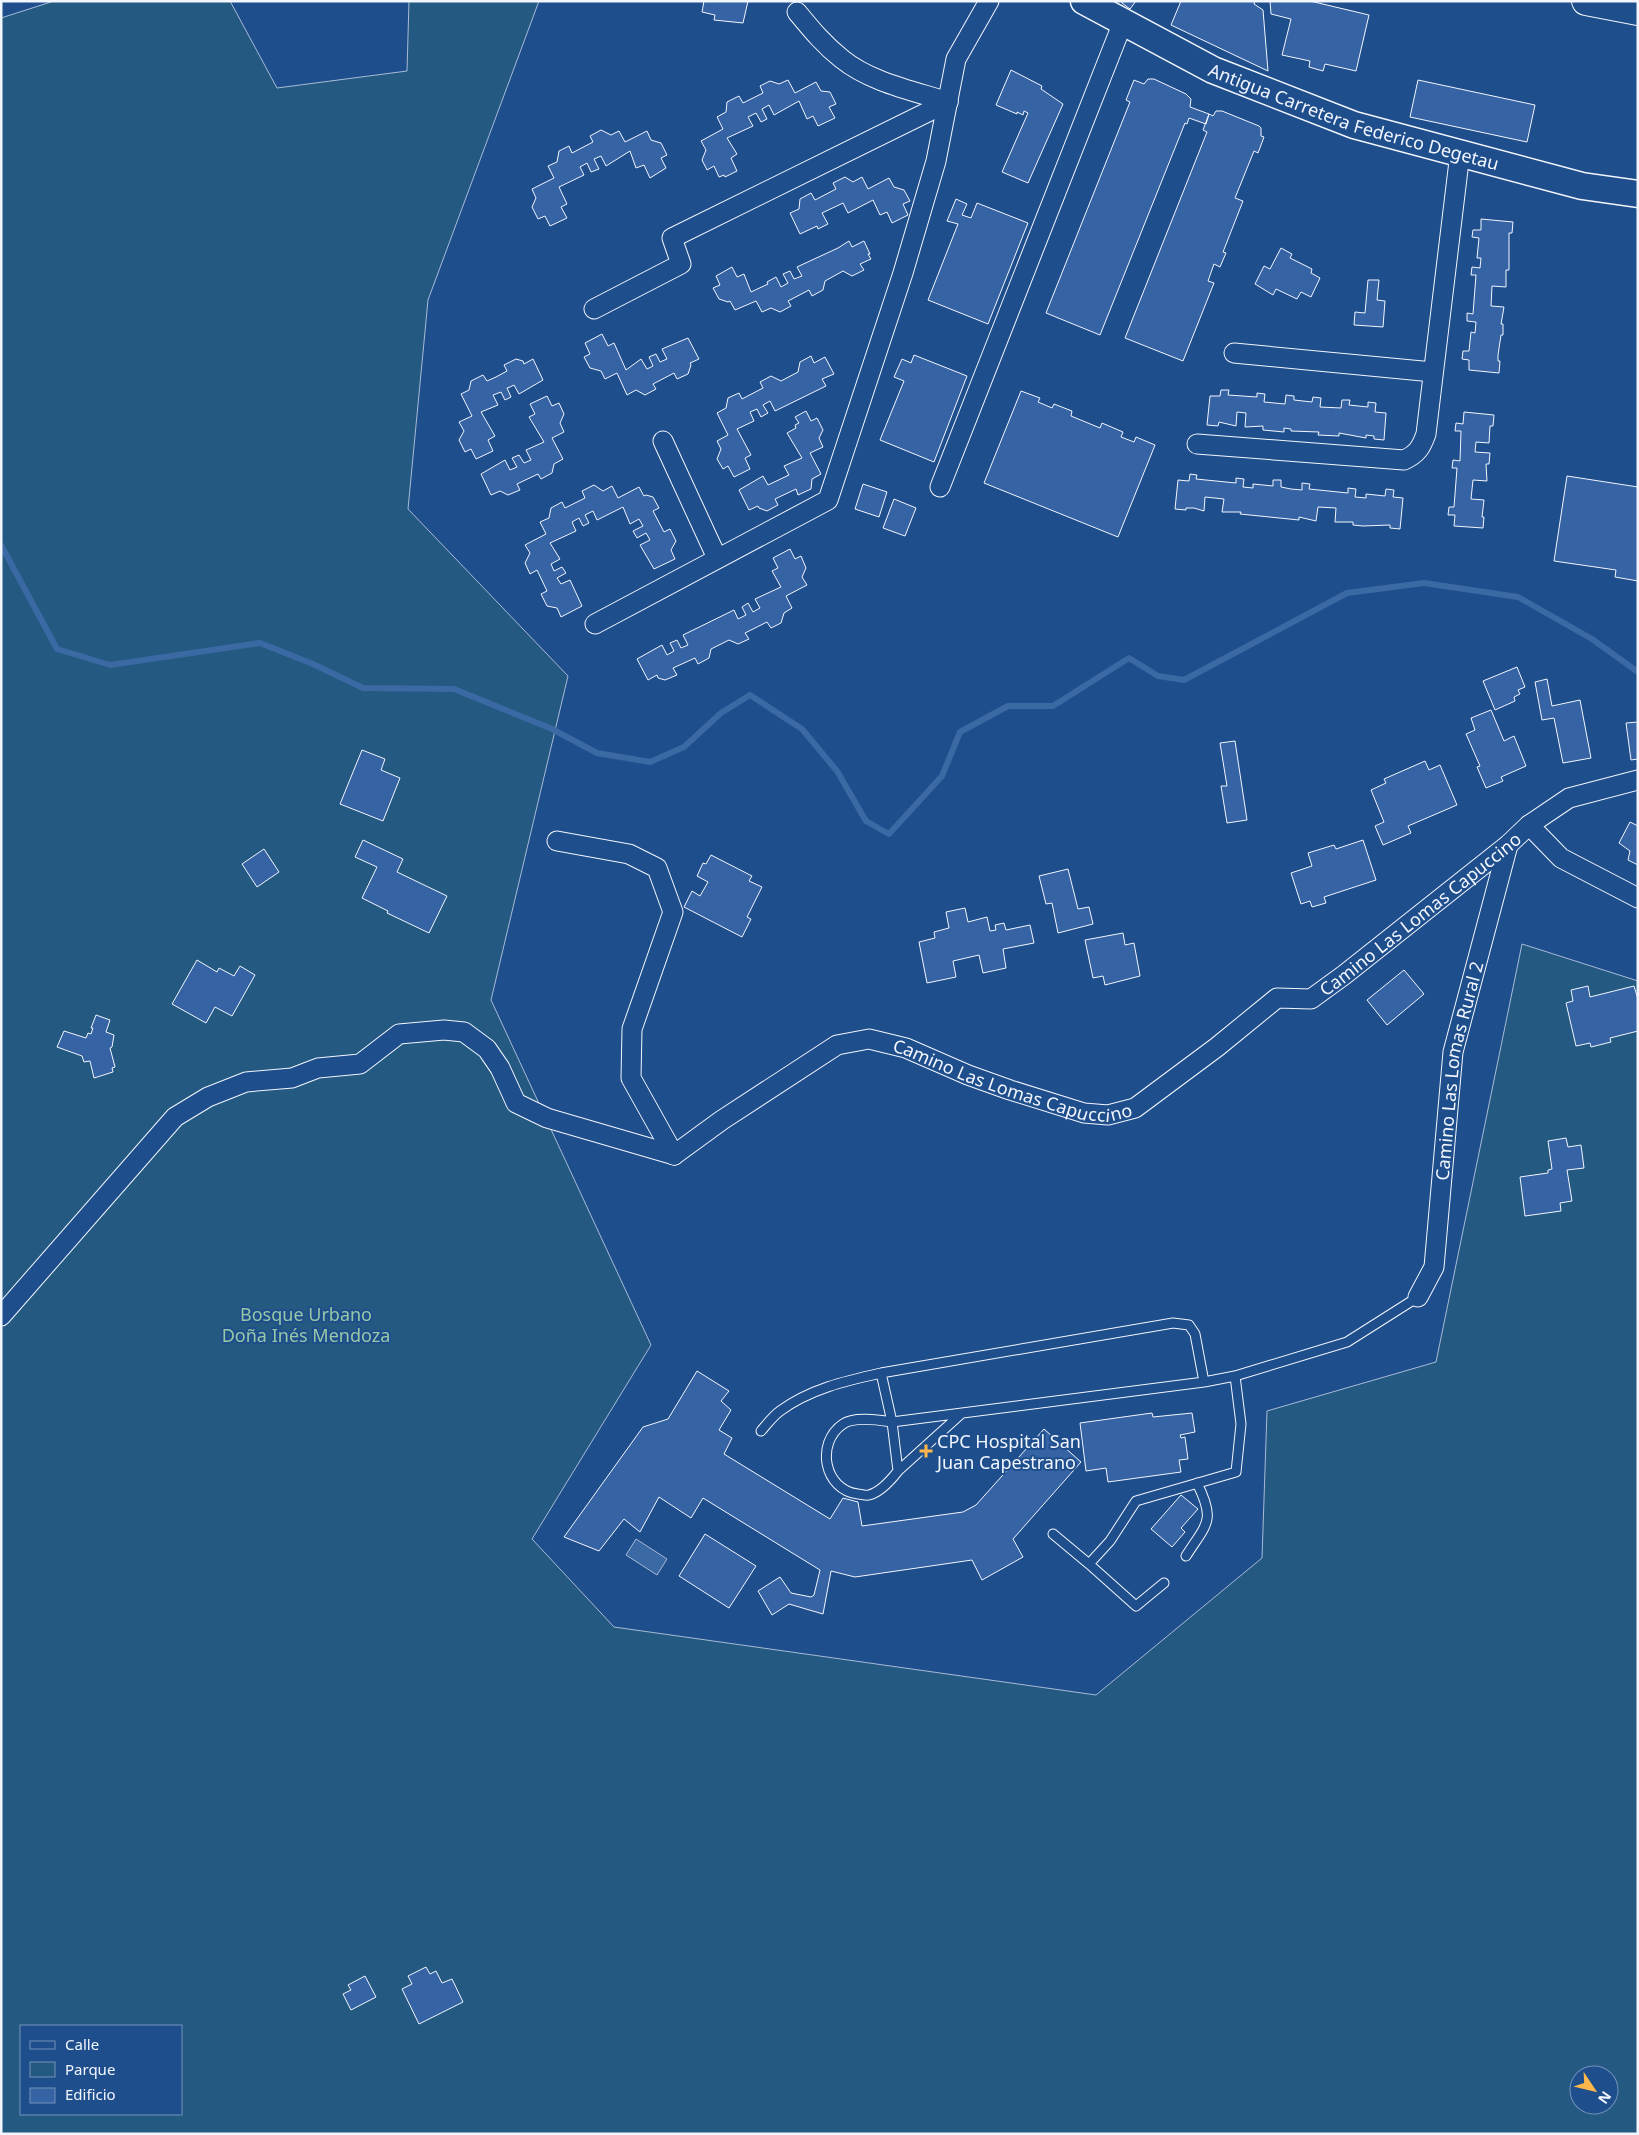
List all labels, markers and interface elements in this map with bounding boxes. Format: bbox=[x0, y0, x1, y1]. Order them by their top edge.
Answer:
street label: Antigua Carretera Federico Degetau bbox=[1205, 57, 1502, 175]
street label: Camino Las Lomas Capuccino bbox=[1314, 827, 1526, 1001]
street label: Camino Las Lomas Rural 2 bbox=[1430, 959, 1489, 1182]
street label: Camino Las Lomas Capuccino bbox=[891, 1033, 1135, 1127]
park label: Bosque Urbano Doña Inés Mendoza bbox=[222, 1302, 390, 1347]
place label: CPC Hospital San Juan Capestrano bbox=[935, 1429, 1081, 1474]
marker: CPC Hospital San Juan Capestrano bbox=[919, 1444, 933, 1458]
legend bbox=[20, 2025, 182, 2115]
text: Calle bbox=[65, 2034, 99, 2054]
text: Parque bbox=[65, 2059, 115, 2079]
north arrow bbox=[1569, 2065, 1619, 2115]
text: Edificio bbox=[65, 2084, 116, 2104]
text: N bbox=[1594, 2088, 1616, 2108]

